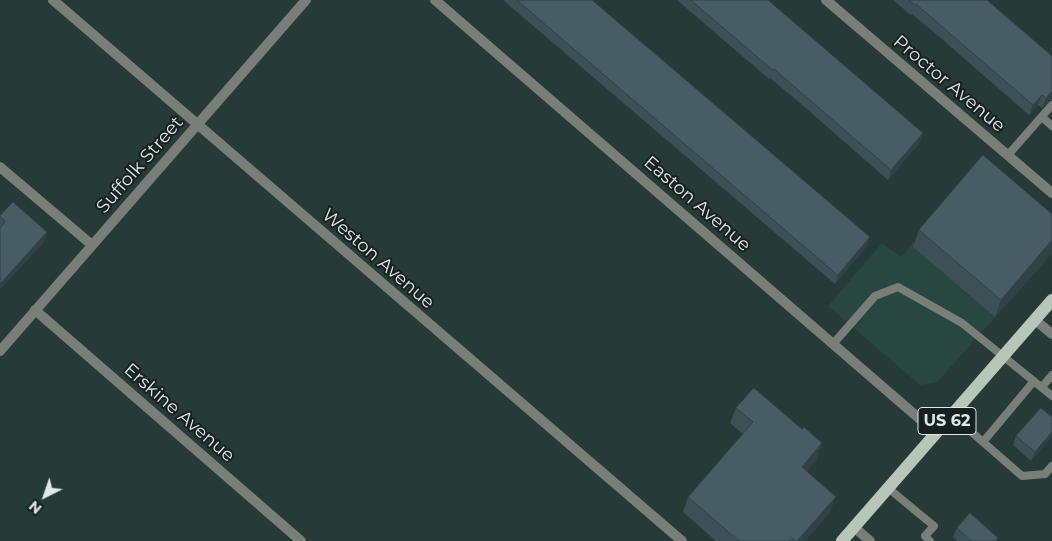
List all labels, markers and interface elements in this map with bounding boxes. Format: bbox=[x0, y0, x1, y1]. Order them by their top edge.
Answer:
street label: Proctor Avenue bbox=[889, 31, 1009, 137]
street label: Suffolk Street bbox=[92, 112, 188, 218]
street label: Easton Avenue bbox=[639, 152, 755, 256]
street label: Weston Avenue bbox=[317, 204, 439, 314]
street label: Erskine Avenue bbox=[119, 359, 239, 467]
road number: US 62 bbox=[918, 408, 976, 434]
north arrow bbox=[20, 471, 70, 521]
text: N bbox=[25, 497, 45, 518]

